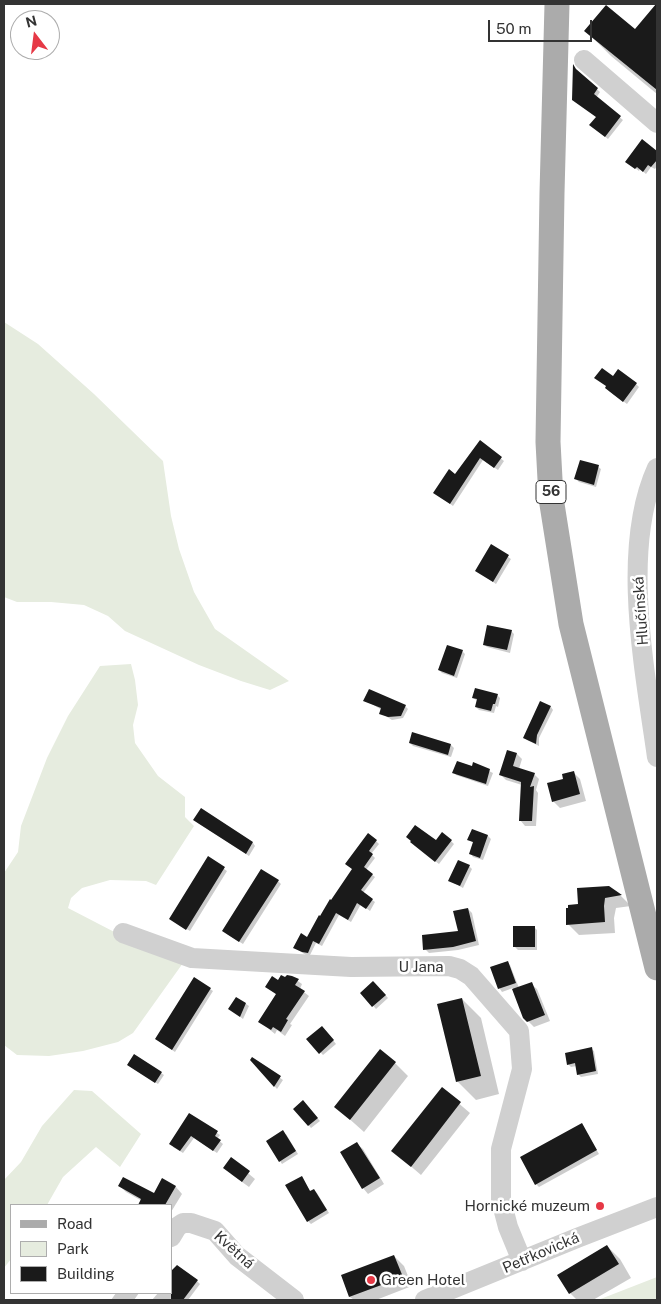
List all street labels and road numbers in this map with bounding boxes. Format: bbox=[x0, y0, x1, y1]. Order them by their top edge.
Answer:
road number: 56 bbox=[536, 481, 566, 504]
street label: Hlučínská bbox=[630, 576, 652, 646]
street label: U Jana bbox=[398, 958, 444, 976]
street label: Květná bbox=[210, 1227, 258, 1273]
street label: Petřkovická bbox=[500, 1229, 582, 1277]

